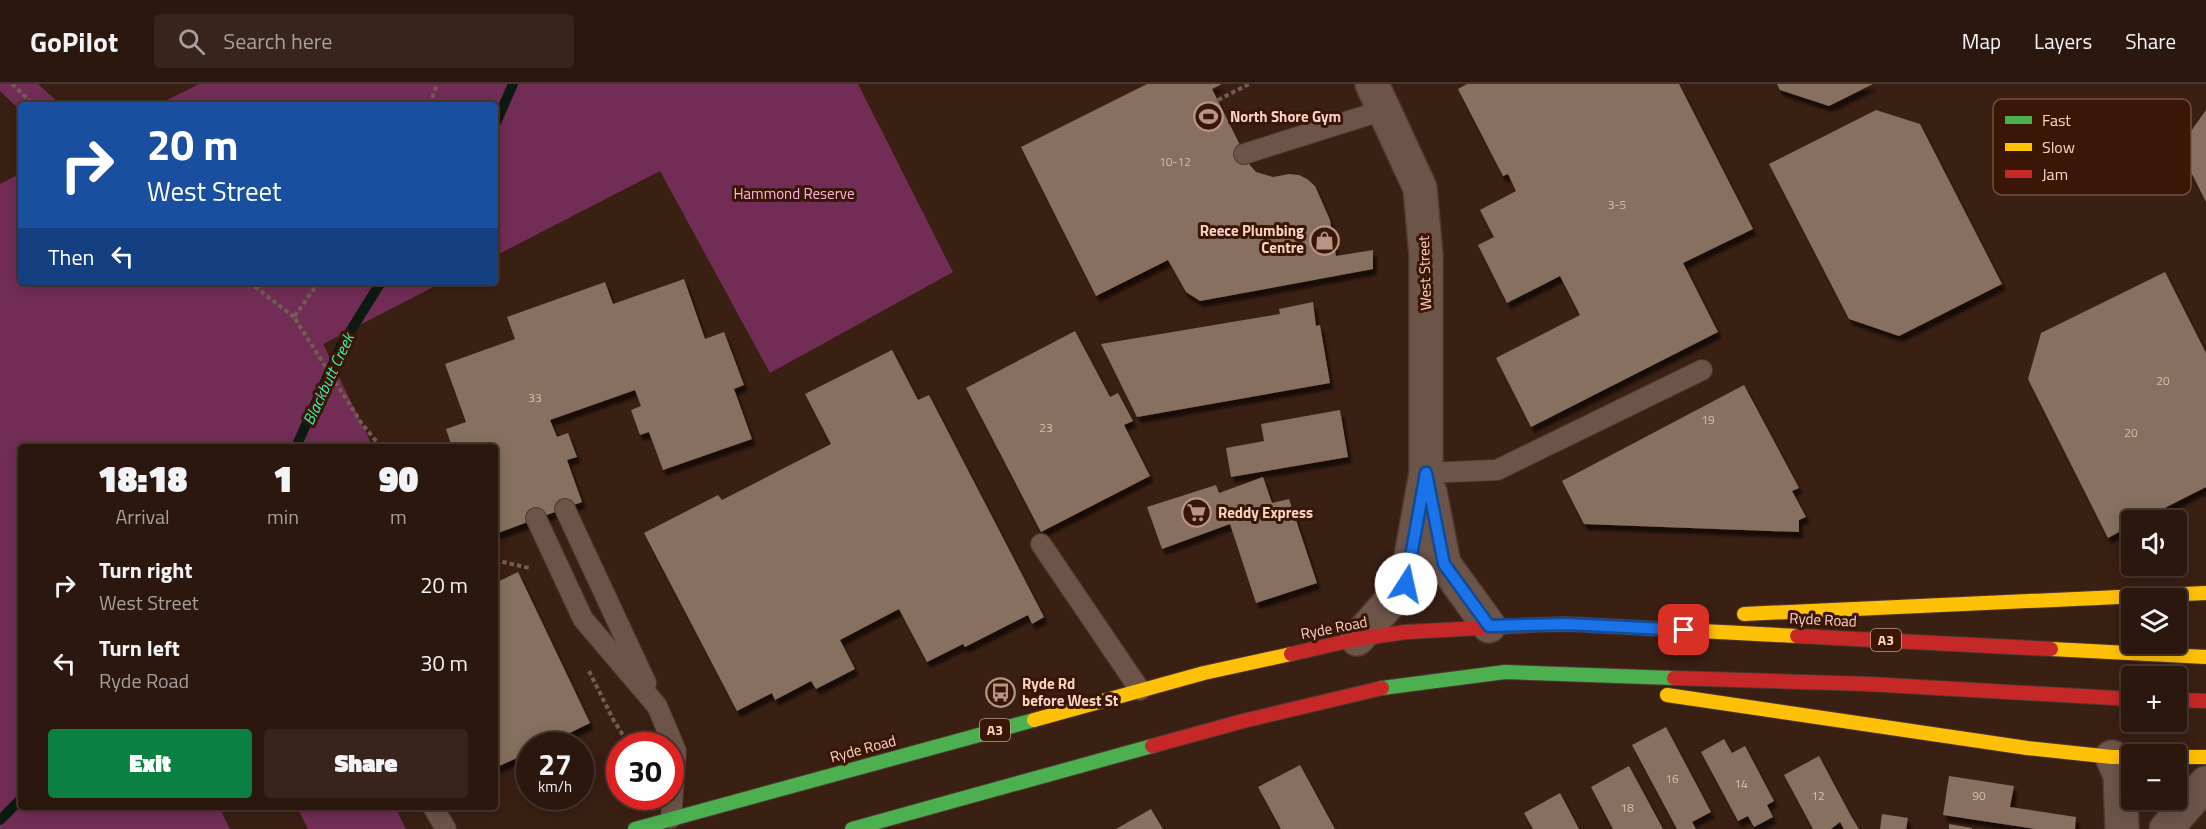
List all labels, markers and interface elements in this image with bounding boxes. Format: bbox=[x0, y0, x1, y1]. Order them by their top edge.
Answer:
search box bbox=[154, 14, 574, 68]
text: GoPilot bbox=[30, 20, 118, 63]
text: Search here bbox=[223, 24, 332, 58]
icon: search bbox=[175, 25, 208, 58]
text: Map bbox=[1962, 25, 2001, 57]
text: Layers bbox=[2034, 25, 2092, 57]
text: Share bbox=[2125, 25, 2176, 57]
legend bbox=[1993, 99, 2191, 195]
sports icon: North Shore Gym bbox=[1193, 101, 1225, 133]
place label: North Shore Gym bbox=[1230, 105, 1341, 128]
text: Fast bbox=[2042, 108, 2071, 132]
text: 20 m bbox=[147, 112, 239, 176]
icon: right bbox=[48, 126, 126, 204]
text: Slow bbox=[2042, 135, 2075, 159]
house number: 10-12 bbox=[1159, 152, 1191, 171]
text: Jam bbox=[2042, 162, 2068, 186]
text: West Street bbox=[147, 170, 282, 211]
park label: Hammond Reserve bbox=[733, 182, 855, 205]
house number: 3-5 bbox=[1608, 195, 1627, 214]
place label: Reece Plumbing Centre bbox=[1200, 219, 1304, 259]
shop icon: Reece Plumbing Centre bbox=[1309, 224, 1341, 256]
street label: West Street bbox=[1412, 235, 1437, 311]
text: Then bbox=[48, 240, 94, 274]
icon: left bbox=[106, 240, 139, 273]
water label: Blackbutt Creek bbox=[296, 327, 361, 429]
house number: 20 bbox=[2156, 371, 2170, 390]
house number: 33 bbox=[528, 388, 542, 407]
house number: 19 bbox=[1701, 410, 1715, 429]
house number: 23 bbox=[1039, 418, 1053, 437]
house number: 20 bbox=[2124, 423, 2138, 442]
text: 18:18 bbox=[98, 451, 187, 506]
text: 1 bbox=[273, 451, 293, 506]
text: 90 bbox=[379, 451, 418, 506]
supermarket icon: Reddy Express bbox=[1181, 497, 1213, 529]
text: Arrival bbox=[115, 501, 170, 532]
text: min bbox=[267, 501, 299, 532]
text: m bbox=[390, 501, 407, 532]
place label: Reddy Express bbox=[1218, 501, 1313, 524]
map controls bbox=[2121, 510, 2187, 810]
button: sound bbox=[2121, 510, 2187, 576]
position arrow bbox=[1374, 552, 1438, 616]
text: Turn right bbox=[99, 553, 193, 587]
text: 20 m bbox=[420, 568, 468, 602]
icon: right bbox=[48, 569, 81, 602]
text: West Street bbox=[99, 587, 199, 618]
button: layers bbox=[2121, 588, 2187, 654]
pin bbox=[1658, 604, 1709, 655]
street label: Ryde Road bbox=[1789, 606, 1857, 633]
street label: Ryde Road bbox=[1299, 610, 1369, 645]
icon: arrive bbox=[1667, 613, 1700, 646]
road number: A3 bbox=[1871, 629, 1901, 651]
text: Turn left bbox=[99, 631, 180, 665]
text: 30 m bbox=[420, 646, 468, 680]
icon: left bbox=[48, 647, 81, 680]
text: Ryde Road bbox=[99, 665, 189, 696]
button: + bbox=[2121, 666, 2187, 732]
place label: Ryde Rd before West St bbox=[1022, 672, 1119, 712]
bus stop icon: Ryde Rd before West St bbox=[985, 677, 1017, 709]
road number: A3 bbox=[980, 719, 1010, 741]
button: Exit bbox=[48, 729, 252, 798]
button: Share bbox=[264, 729, 468, 798]
street label: Ryde Road bbox=[827, 729, 899, 768]
speed limit sign: 30 bbox=[606, 732, 684, 810]
text: 27 bbox=[538, 741, 572, 787]
button: − bbox=[2121, 744, 2187, 810]
house number: 16 bbox=[1665, 769, 1679, 788]
house number: 14 bbox=[1734, 774, 1748, 793]
text: km/h bbox=[538, 775, 572, 798]
house number: 12 bbox=[1811, 786, 1825, 805]
house number: 90 bbox=[1972, 786, 1986, 805]
house number: 18 bbox=[1620, 798, 1634, 817]

